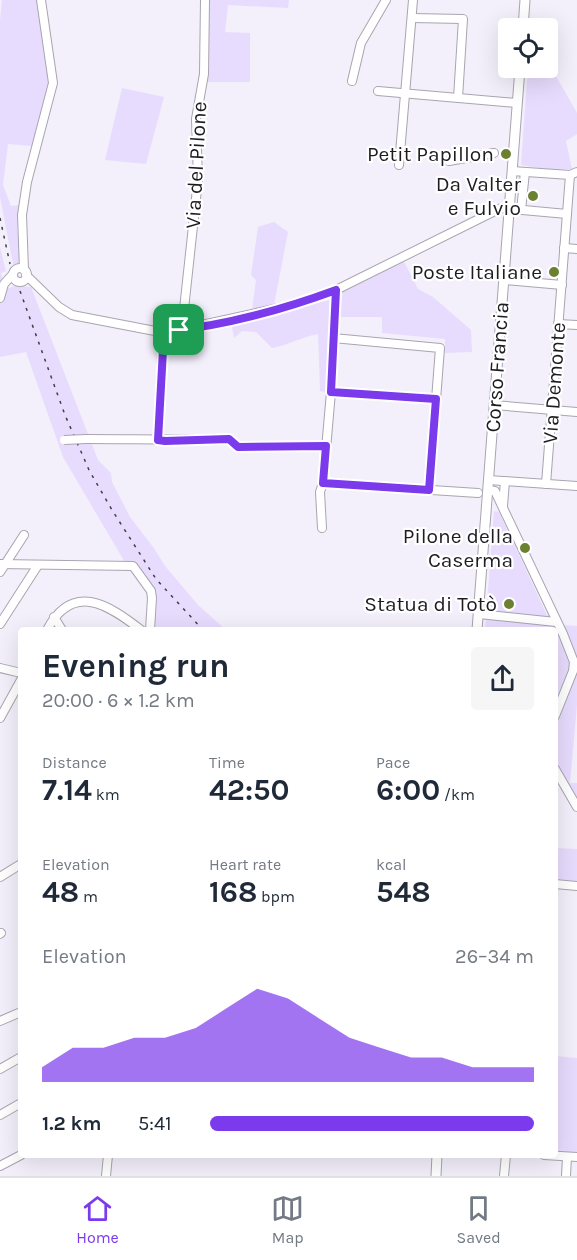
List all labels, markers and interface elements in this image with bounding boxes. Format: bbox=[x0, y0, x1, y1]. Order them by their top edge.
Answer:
map controls bbox=[498, 18, 558, 78]
button: locate bbox=[498, 18, 558, 78]
street label: Via del Pilone bbox=[181, 101, 211, 229]
place label: Petit Papillon bbox=[367, 142, 494, 166]
marker: Petit Papillon bbox=[499, 147, 513, 161]
place label: Da Valter e Fulvio bbox=[436, 172, 521, 220]
marker: Da Valter e Fulvio bbox=[526, 189, 540, 203]
place label: Poste Italiane bbox=[412, 260, 542, 284]
marker: Poste Italiane bbox=[547, 265, 561, 279]
street label: Corso Francia bbox=[480, 301, 514, 433]
pin bbox=[153, 304, 204, 355]
icon: arrive bbox=[162, 313, 195, 346]
street label: Via Demonte bbox=[538, 321, 570, 445]
place label: Pilone della Caserma bbox=[403, 524, 513, 572]
marker: Pilone della Caserma bbox=[518, 541, 532, 555]
place label: Statua di Totò bbox=[364, 592, 497, 616]
marker: Statua di Totò bbox=[502, 597, 516, 611]
text: Evening run bbox=[42, 647, 230, 685]
button: share bbox=[471, 647, 534, 710]
text: 20:00 · 6 × 1.2 km bbox=[42, 689, 195, 712]
text: Distance bbox=[42, 753, 107, 772]
text: Time bbox=[209, 753, 245, 772]
text: Pace bbox=[376, 753, 410, 772]
text: 7.14 bbox=[42, 772, 92, 808]
text: 42:50 bbox=[209, 772, 290, 808]
text: 6:00 bbox=[376, 772, 440, 808]
text: km bbox=[92, 785, 120, 804]
text: /km bbox=[440, 785, 475, 804]
text: Elevation bbox=[42, 855, 110, 874]
text: Heart rate bbox=[209, 855, 281, 874]
text: kcal bbox=[376, 855, 407, 874]
text: 48 bbox=[42, 874, 79, 910]
text: 168 bbox=[209, 874, 257, 910]
text: 548 bbox=[376, 874, 431, 910]
text: m bbox=[79, 887, 98, 906]
text: bpm bbox=[257, 887, 295, 906]
text: Elevation bbox=[42, 945, 127, 968]
text: 26–34 m bbox=[455, 945, 534, 968]
text: 1.2 km bbox=[42, 1112, 101, 1135]
text: 5:41 bbox=[138, 1112, 172, 1135]
tab: Home bbox=[76, 1192, 119, 1247]
tab: Map bbox=[271, 1192, 304, 1247]
tab: Saved bbox=[457, 1192, 501, 1247]

